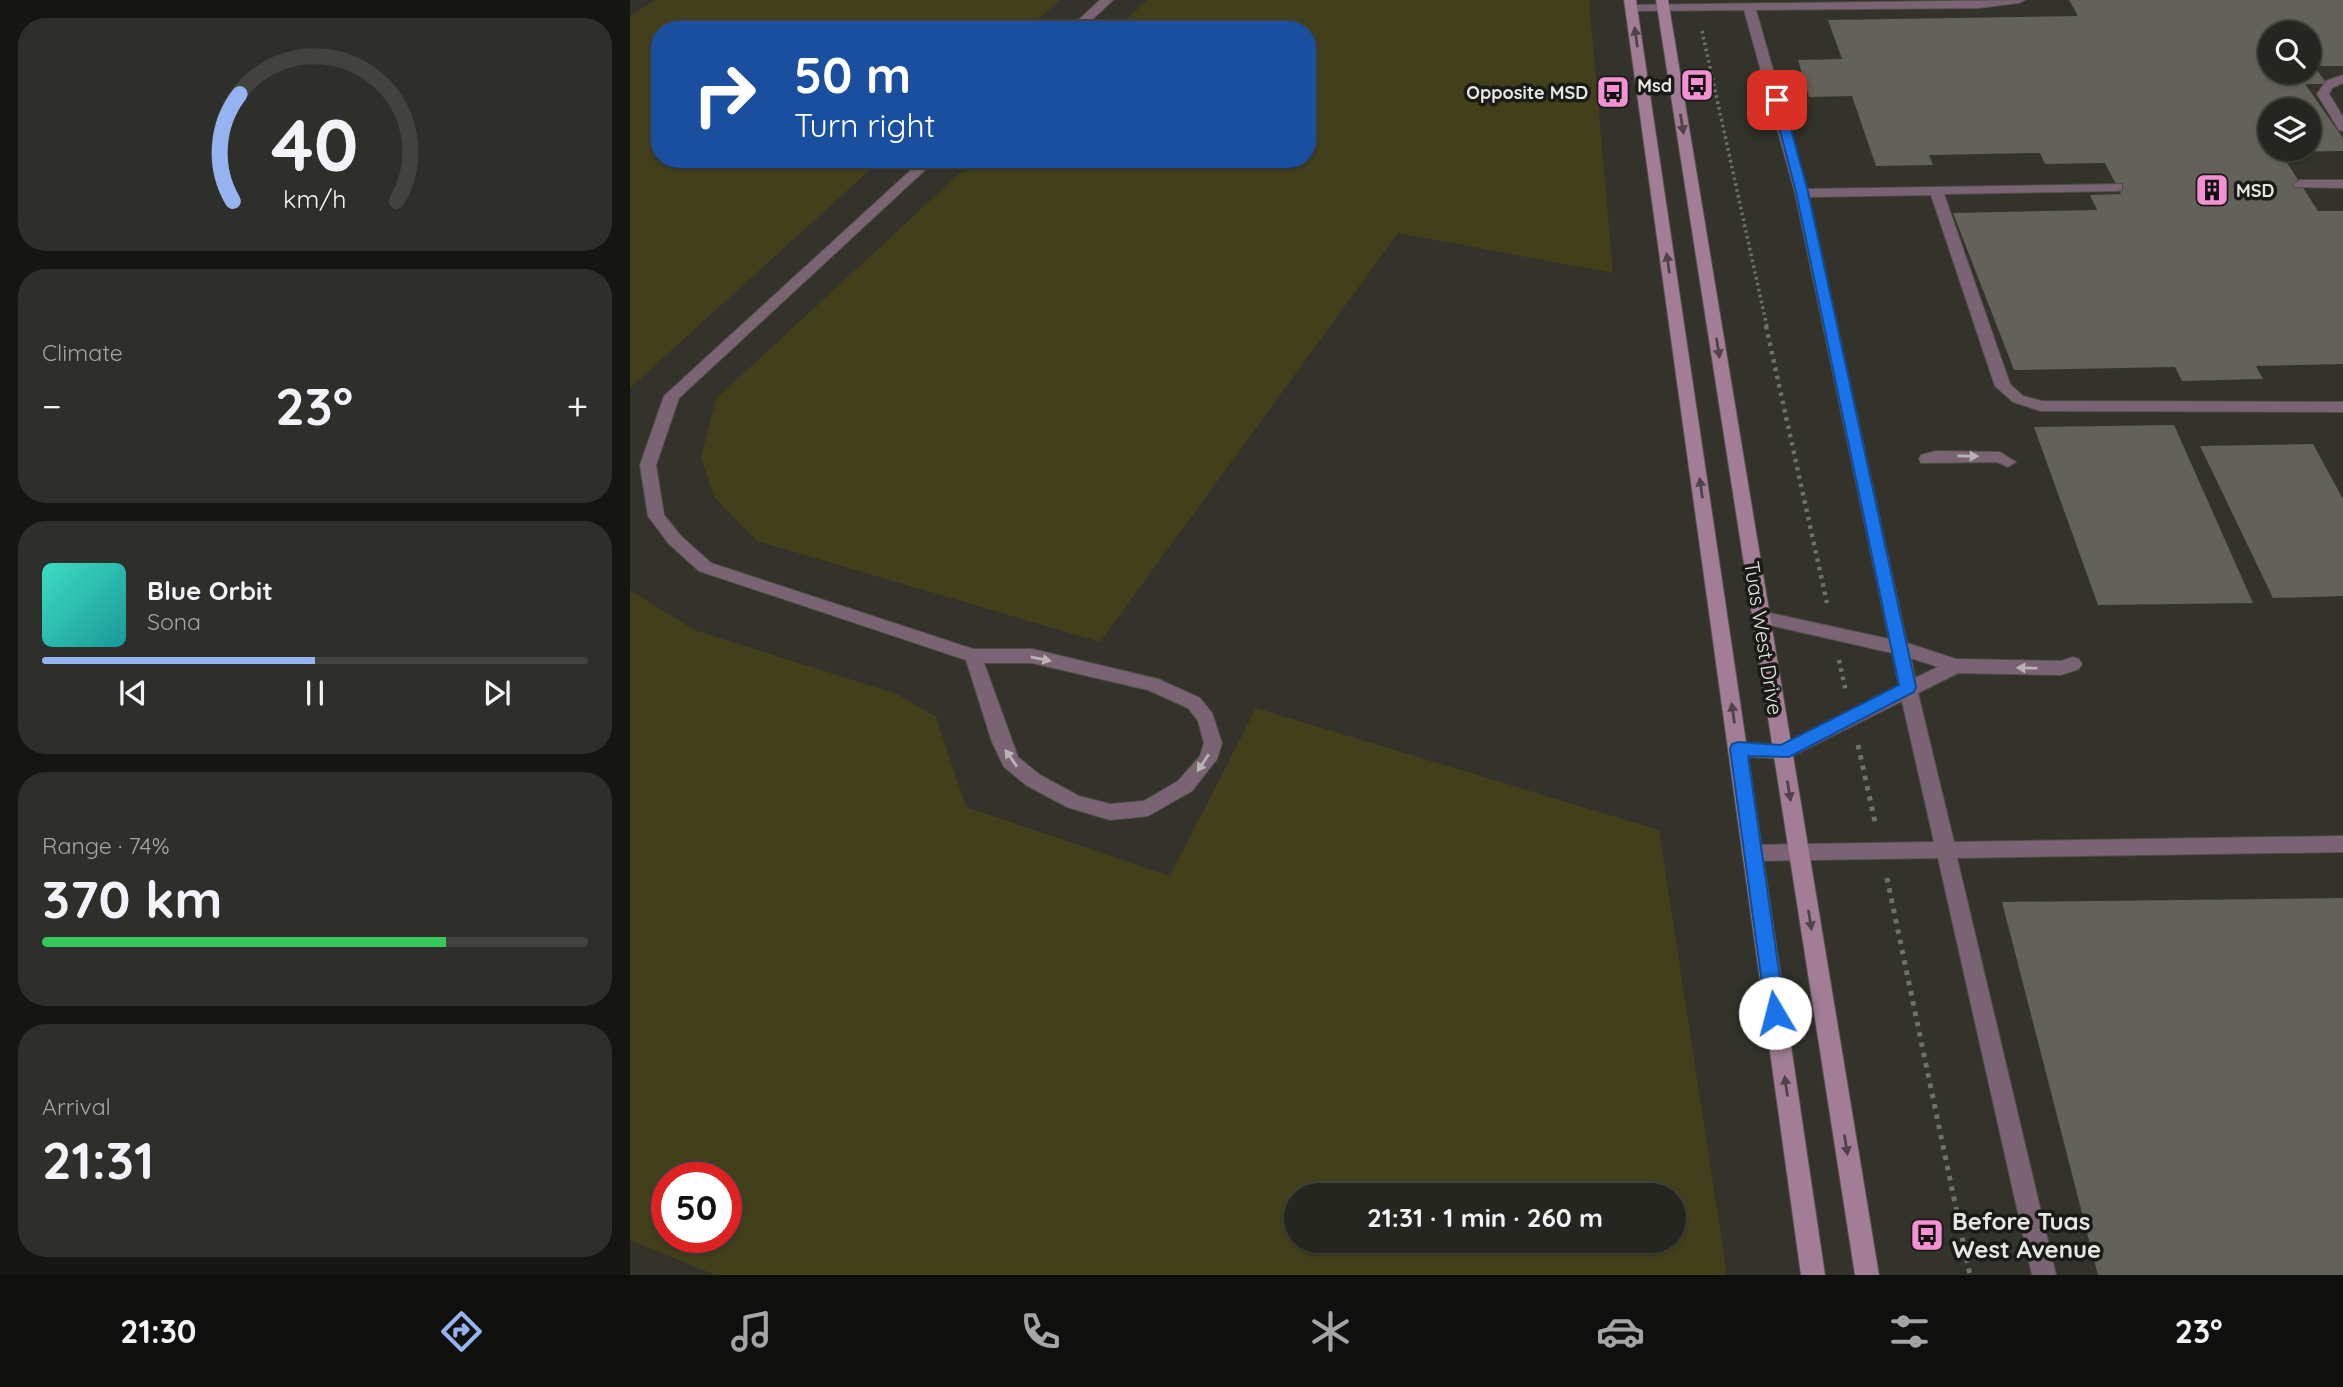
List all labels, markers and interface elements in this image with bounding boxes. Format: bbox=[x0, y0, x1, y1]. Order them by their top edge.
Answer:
map controls bbox=[2258, 21, 2321, 161]
button: search bbox=[2258, 21, 2321, 84]
one-way arrow bbox=[1630, 26, 1641, 48]
text: 50 m bbox=[794, 44, 911, 105]
icon: right bbox=[679, 49, 770, 140]
bus stop icon: Msd bbox=[1678, 66, 1716, 104]
pin bbox=[1747, 70, 1807, 130]
bus stop icon: Opposite MSD bbox=[1594, 73, 1632, 111]
place label: Msd bbox=[1637, 74, 1672, 97]
place label: Opposite MSD bbox=[1466, 81, 1588, 104]
icon: arrive bbox=[1758, 81, 1796, 119]
text: 40 bbox=[271, 98, 359, 189]
button: layers bbox=[2258, 98, 2321, 161]
text: Turn right bbox=[794, 105, 935, 145]
one-way arrow bbox=[1677, 113, 1688, 135]
building icon: MSD bbox=[2193, 171, 2231, 209]
place label: MSD bbox=[2236, 179, 2274, 202]
text: km/h bbox=[283, 183, 347, 214]
one-way arrow bbox=[1663, 252, 1674, 274]
one-way arrow bbox=[1713, 337, 1724, 359]
text: Climate bbox=[42, 338, 123, 367]
text: 23° bbox=[275, 373, 353, 438]
text: − bbox=[42, 382, 62, 430]
text: + bbox=[567, 382, 588, 430]
one-way arrow bbox=[1957, 450, 1979, 462]
one-way arrow bbox=[1695, 477, 1706, 499]
street label: Tuas West Drive bbox=[1739, 559, 1789, 717]
text: Blue Orbit bbox=[147, 574, 273, 607]
text: Sona bbox=[147, 607, 201, 636]
one-way arrow bbox=[1030, 653, 1052, 664]
one-way arrow bbox=[2016, 662, 2038, 673]
icon: previous bbox=[114, 674, 152, 712]
icon: pause bbox=[296, 674, 334, 712]
icon: next bbox=[478, 674, 516, 712]
one-way arrow bbox=[1727, 702, 1738, 724]
one-way arrow bbox=[1004, 748, 1018, 767]
one-way arrow bbox=[1197, 753, 1210, 772]
one-way arrow bbox=[1784, 780, 1795, 802]
text: Range · 74% bbox=[42, 831, 170, 860]
text: 370 km bbox=[42, 866, 223, 931]
one-way arrow bbox=[1805, 909, 1816, 931]
position arrow bbox=[1738, 976, 1812, 1050]
one-way arrow bbox=[1780, 1075, 1791, 1097]
text: Arrival bbox=[42, 1092, 111, 1121]
text: 21:31 bbox=[42, 1127, 154, 1192]
one-way arrow bbox=[1841, 1134, 1852, 1156]
speed limit sign: 50 bbox=[651, 1162, 742, 1253]
text: 21:31 · 1 min · 260 m bbox=[1367, 1201, 1603, 1234]
place label: Before Tuas West Avenue bbox=[1952, 1206, 2101, 1264]
bus stop icon: Before Tuas West Avenue bbox=[1908, 1216, 1946, 1254]
icon: directions bbox=[437, 1307, 486, 1356]
icon: music bbox=[727, 1307, 776, 1356]
icon: phone bbox=[1016, 1307, 1065, 1356]
icon: climate bbox=[1306, 1307, 1355, 1356]
icon: car bbox=[1596, 1307, 1645, 1356]
icon: filters bbox=[1885, 1307, 1934, 1356]
text: 21:30 bbox=[120, 1311, 197, 1351]
text: 23° bbox=[2175, 1311, 2223, 1351]

